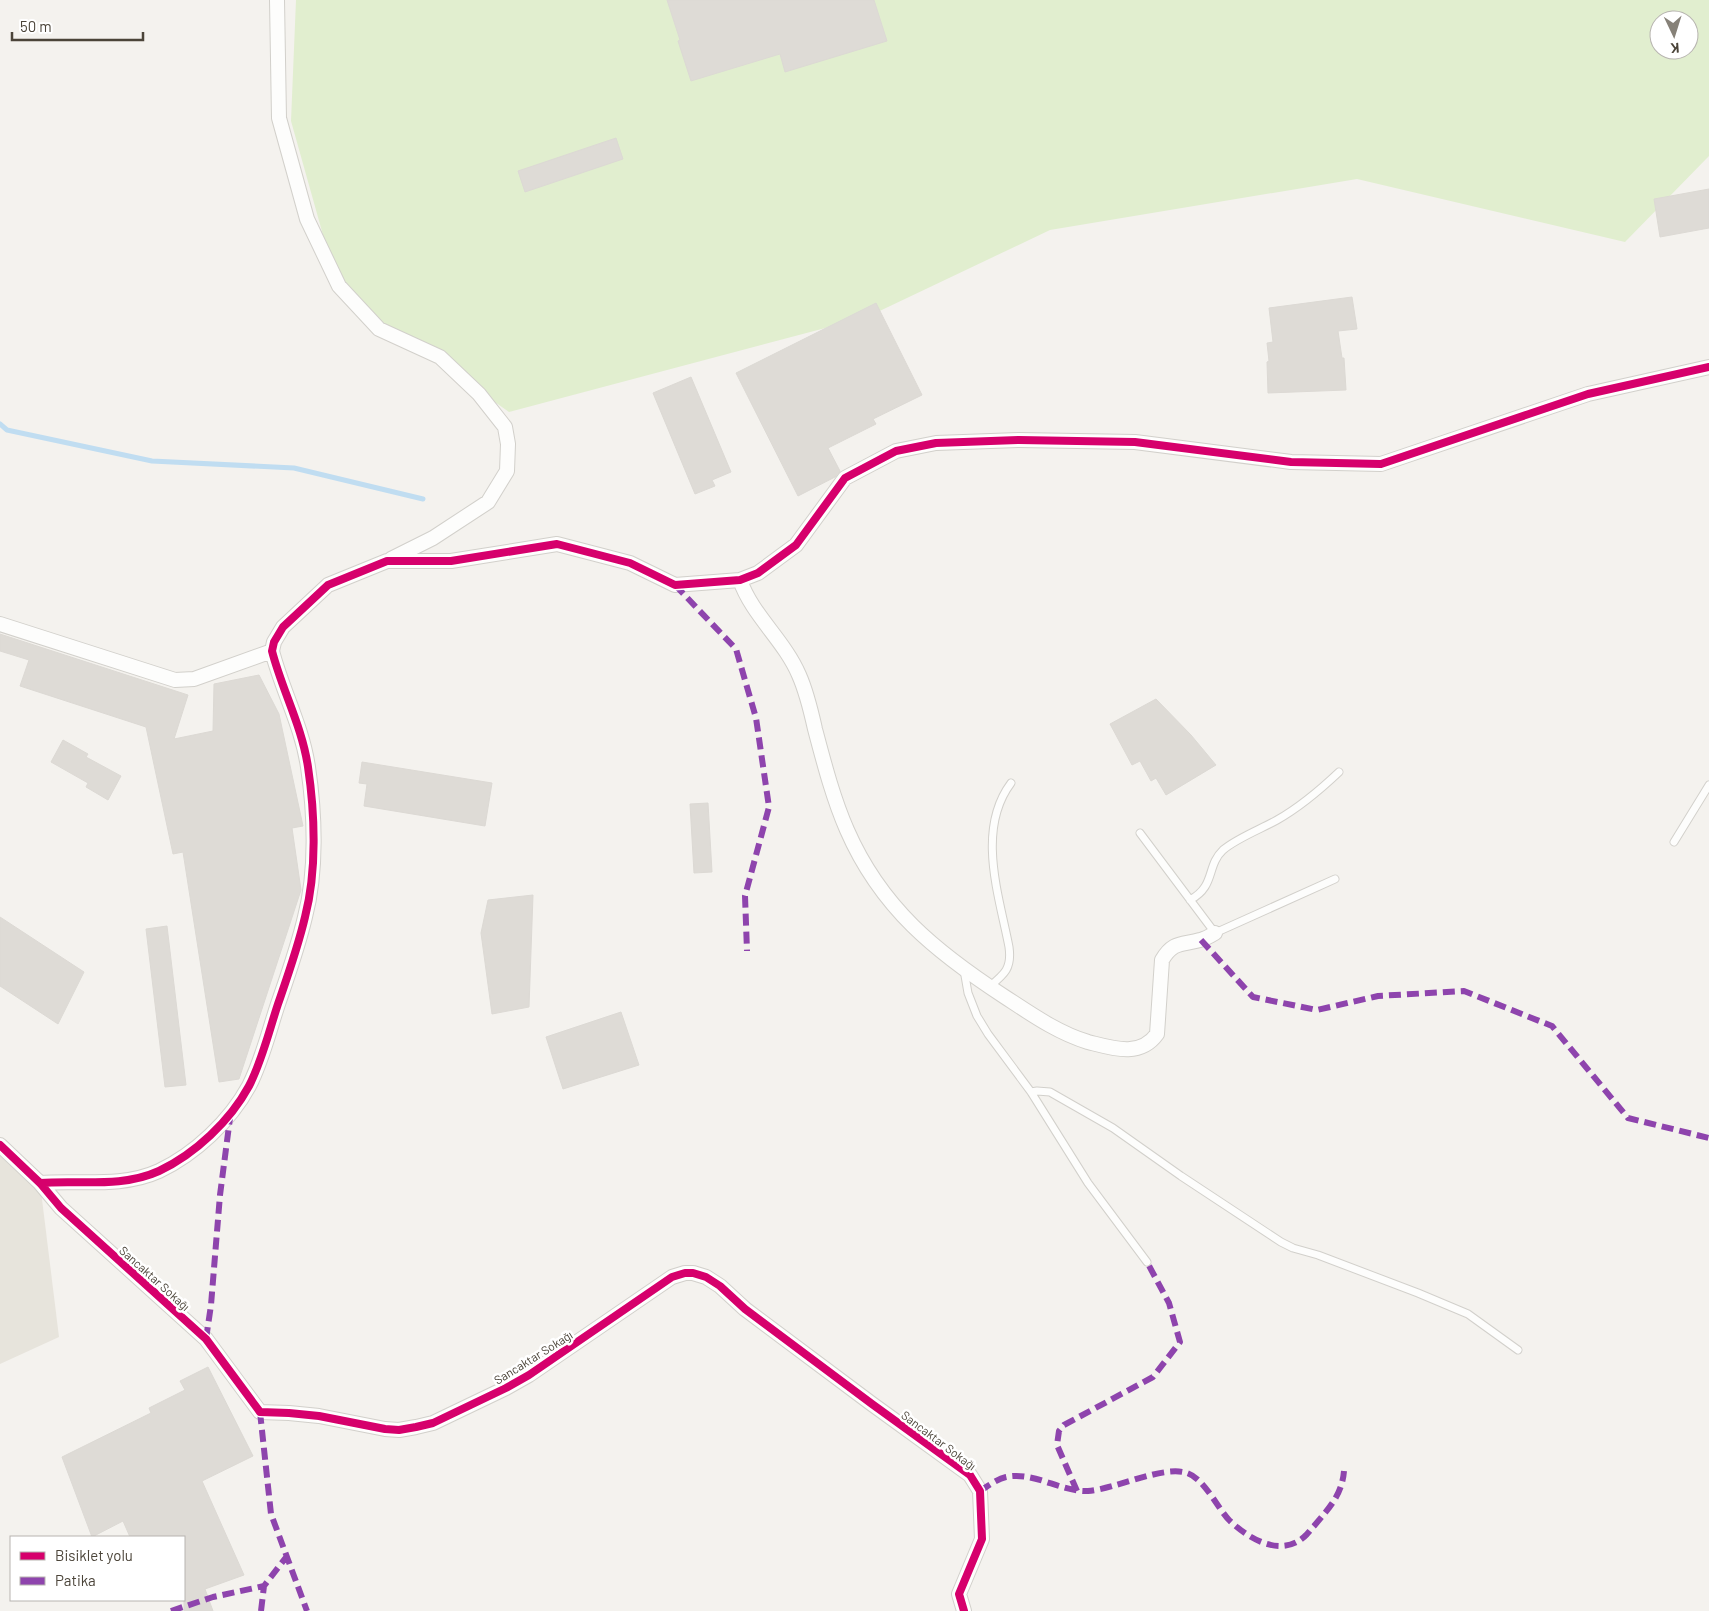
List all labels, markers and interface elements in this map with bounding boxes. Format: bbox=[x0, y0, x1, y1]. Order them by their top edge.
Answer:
scale bar bbox=[12, 10, 144, 42]
north arrow bbox=[1649, 10, 1699, 60]
text: 50 m bbox=[20, 17, 52, 35]
text: K bbox=[1670, 40, 1680, 57]
street label: Sancaktar Sokağı bbox=[117, 1243, 193, 1313]
street label: Sancaktar Sokağı bbox=[491, 1327, 575, 1387]
street label: Sancaktar Sokağı bbox=[899, 1407, 979, 1473]
legend bbox=[10, 1536, 185, 1601]
text: Bisiklet yolu bbox=[55, 1546, 133, 1564]
text: Patika bbox=[55, 1571, 96, 1589]

